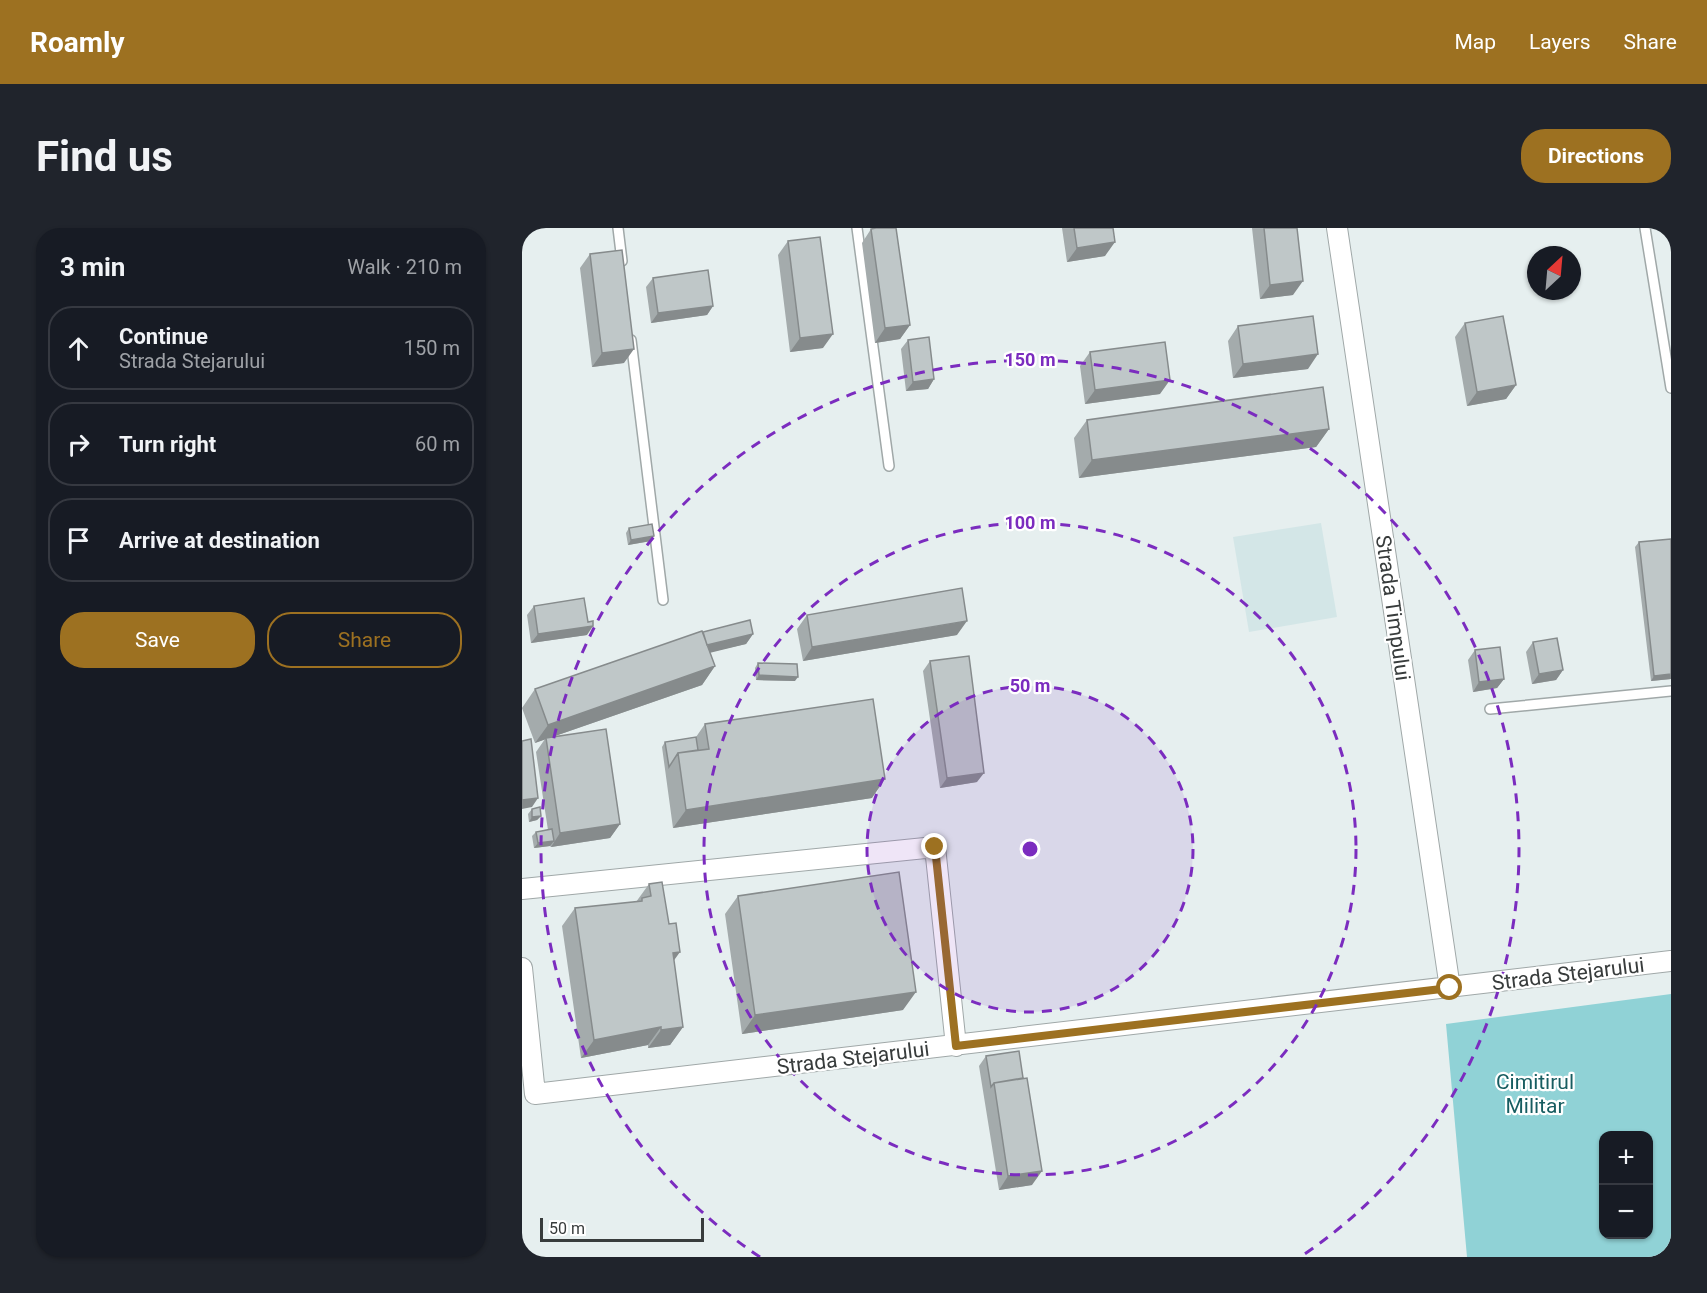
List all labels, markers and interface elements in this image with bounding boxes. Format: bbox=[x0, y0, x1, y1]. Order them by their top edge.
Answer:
text: Roamly bbox=[30, 26, 125, 59]
text: Map bbox=[1454, 30, 1496, 54]
text: Layers bbox=[1529, 30, 1590, 54]
text: Share bbox=[1623, 30, 1677, 54]
button: Directions bbox=[1521, 129, 1671, 183]
text: Find us bbox=[36, 132, 173, 181]
north arrow bbox=[1527, 246, 1581, 300]
text: 3 min bbox=[60, 252, 125, 282]
text: Walk · 210 m bbox=[347, 255, 462, 279]
text: Continue bbox=[119, 324, 208, 349]
icon: ahead bbox=[62, 332, 95, 365]
text: 150 m bbox=[404, 336, 460, 360]
text: Strada Stejarului bbox=[119, 349, 265, 373]
text: 150 m bbox=[1004, 349, 1056, 370]
icon: right bbox=[62, 428, 95, 461]
text: Turn right bbox=[119, 432, 216, 457]
text: 60 m bbox=[415, 432, 460, 456]
text: 100 m bbox=[1004, 512, 1056, 533]
icon: arrive bbox=[62, 524, 95, 557]
text: Arrive at destination bbox=[119, 528, 320, 553]
street label: Strada Timpului bbox=[1371, 534, 1415, 682]
button: Save bbox=[60, 612, 255, 668]
button: Share bbox=[267, 612, 462, 668]
text: 50 m bbox=[1010, 675, 1050, 696]
route end bbox=[921, 833, 947, 859]
centre of rings bbox=[1020, 839, 1040, 859]
street label: Strada Stejarului bbox=[1490, 953, 1646, 995]
route start bbox=[1436, 974, 1462, 1000]
street label: Strada Stejarului bbox=[775, 1037, 931, 1079]
park label: Cimitirul Militar bbox=[1496, 1070, 1574, 1118]
map controls bbox=[1599, 1131, 1653, 1239]
button: + bbox=[1599, 1131, 1653, 1185]
button: − bbox=[1599, 1185, 1653, 1239]
scale bar bbox=[540, 1215, 704, 1242]
text: 50 m bbox=[549, 1219, 585, 1238]

